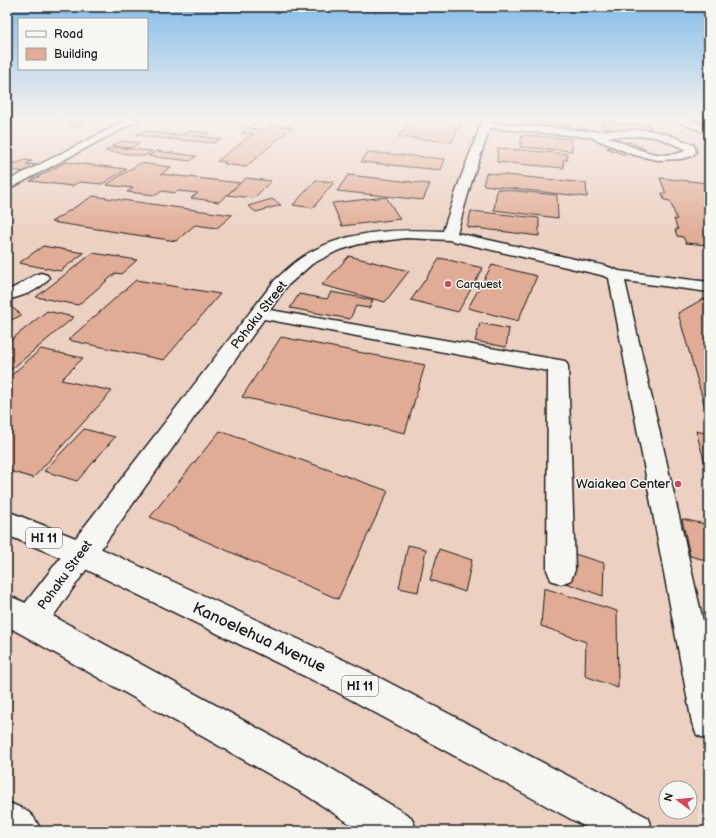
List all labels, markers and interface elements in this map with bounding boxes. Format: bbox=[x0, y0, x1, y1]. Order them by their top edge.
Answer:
legend bbox=[18, 18, 148, 70]
text: Road bbox=[54, 27, 83, 42]
text: Building bbox=[54, 47, 98, 62]
street label: Pohaku Street bbox=[227, 278, 291, 352]
place label: Carquest bbox=[456, 278, 502, 291]
marker: Carquest bbox=[443, 279, 453, 289]
place label: Waiakea Center bbox=[576, 476, 670, 492]
marker: Waiakea Center bbox=[673, 479, 683, 489]
road number: HI 11 bbox=[26, 528, 62, 548]
street label: Pohaku Street bbox=[34, 537, 96, 613]
street label: Kanoelehua Avenue bbox=[190, 599, 329, 677]
road number: HI 11 bbox=[342, 676, 378, 696]
north arrow bbox=[658, 780, 698, 820]
text: N bbox=[661, 792, 676, 803]

